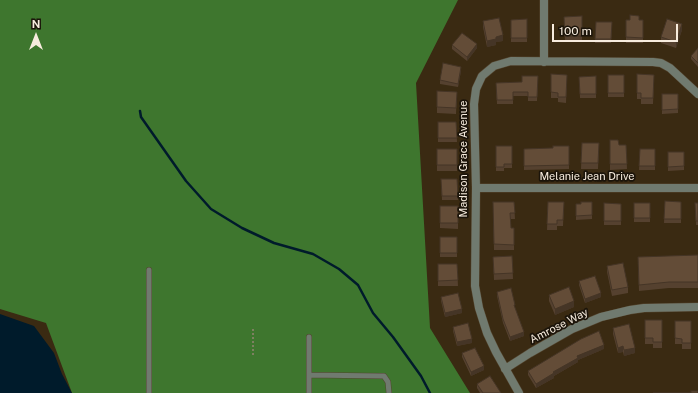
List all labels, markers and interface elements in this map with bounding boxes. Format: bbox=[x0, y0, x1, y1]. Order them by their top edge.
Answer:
north arrow bbox=[16, 16, 56, 56]
scale bar bbox=[554, 16, 680, 42]
text: N bbox=[32, 18, 40, 30]
text: 100 m bbox=[559, 24, 592, 38]
street label: Madison Grace Avenue bbox=[457, 101, 471, 217]
street label: Melanie Jean Drive bbox=[539, 170, 635, 184]
street label: Amrose Way bbox=[527, 306, 591, 346]

